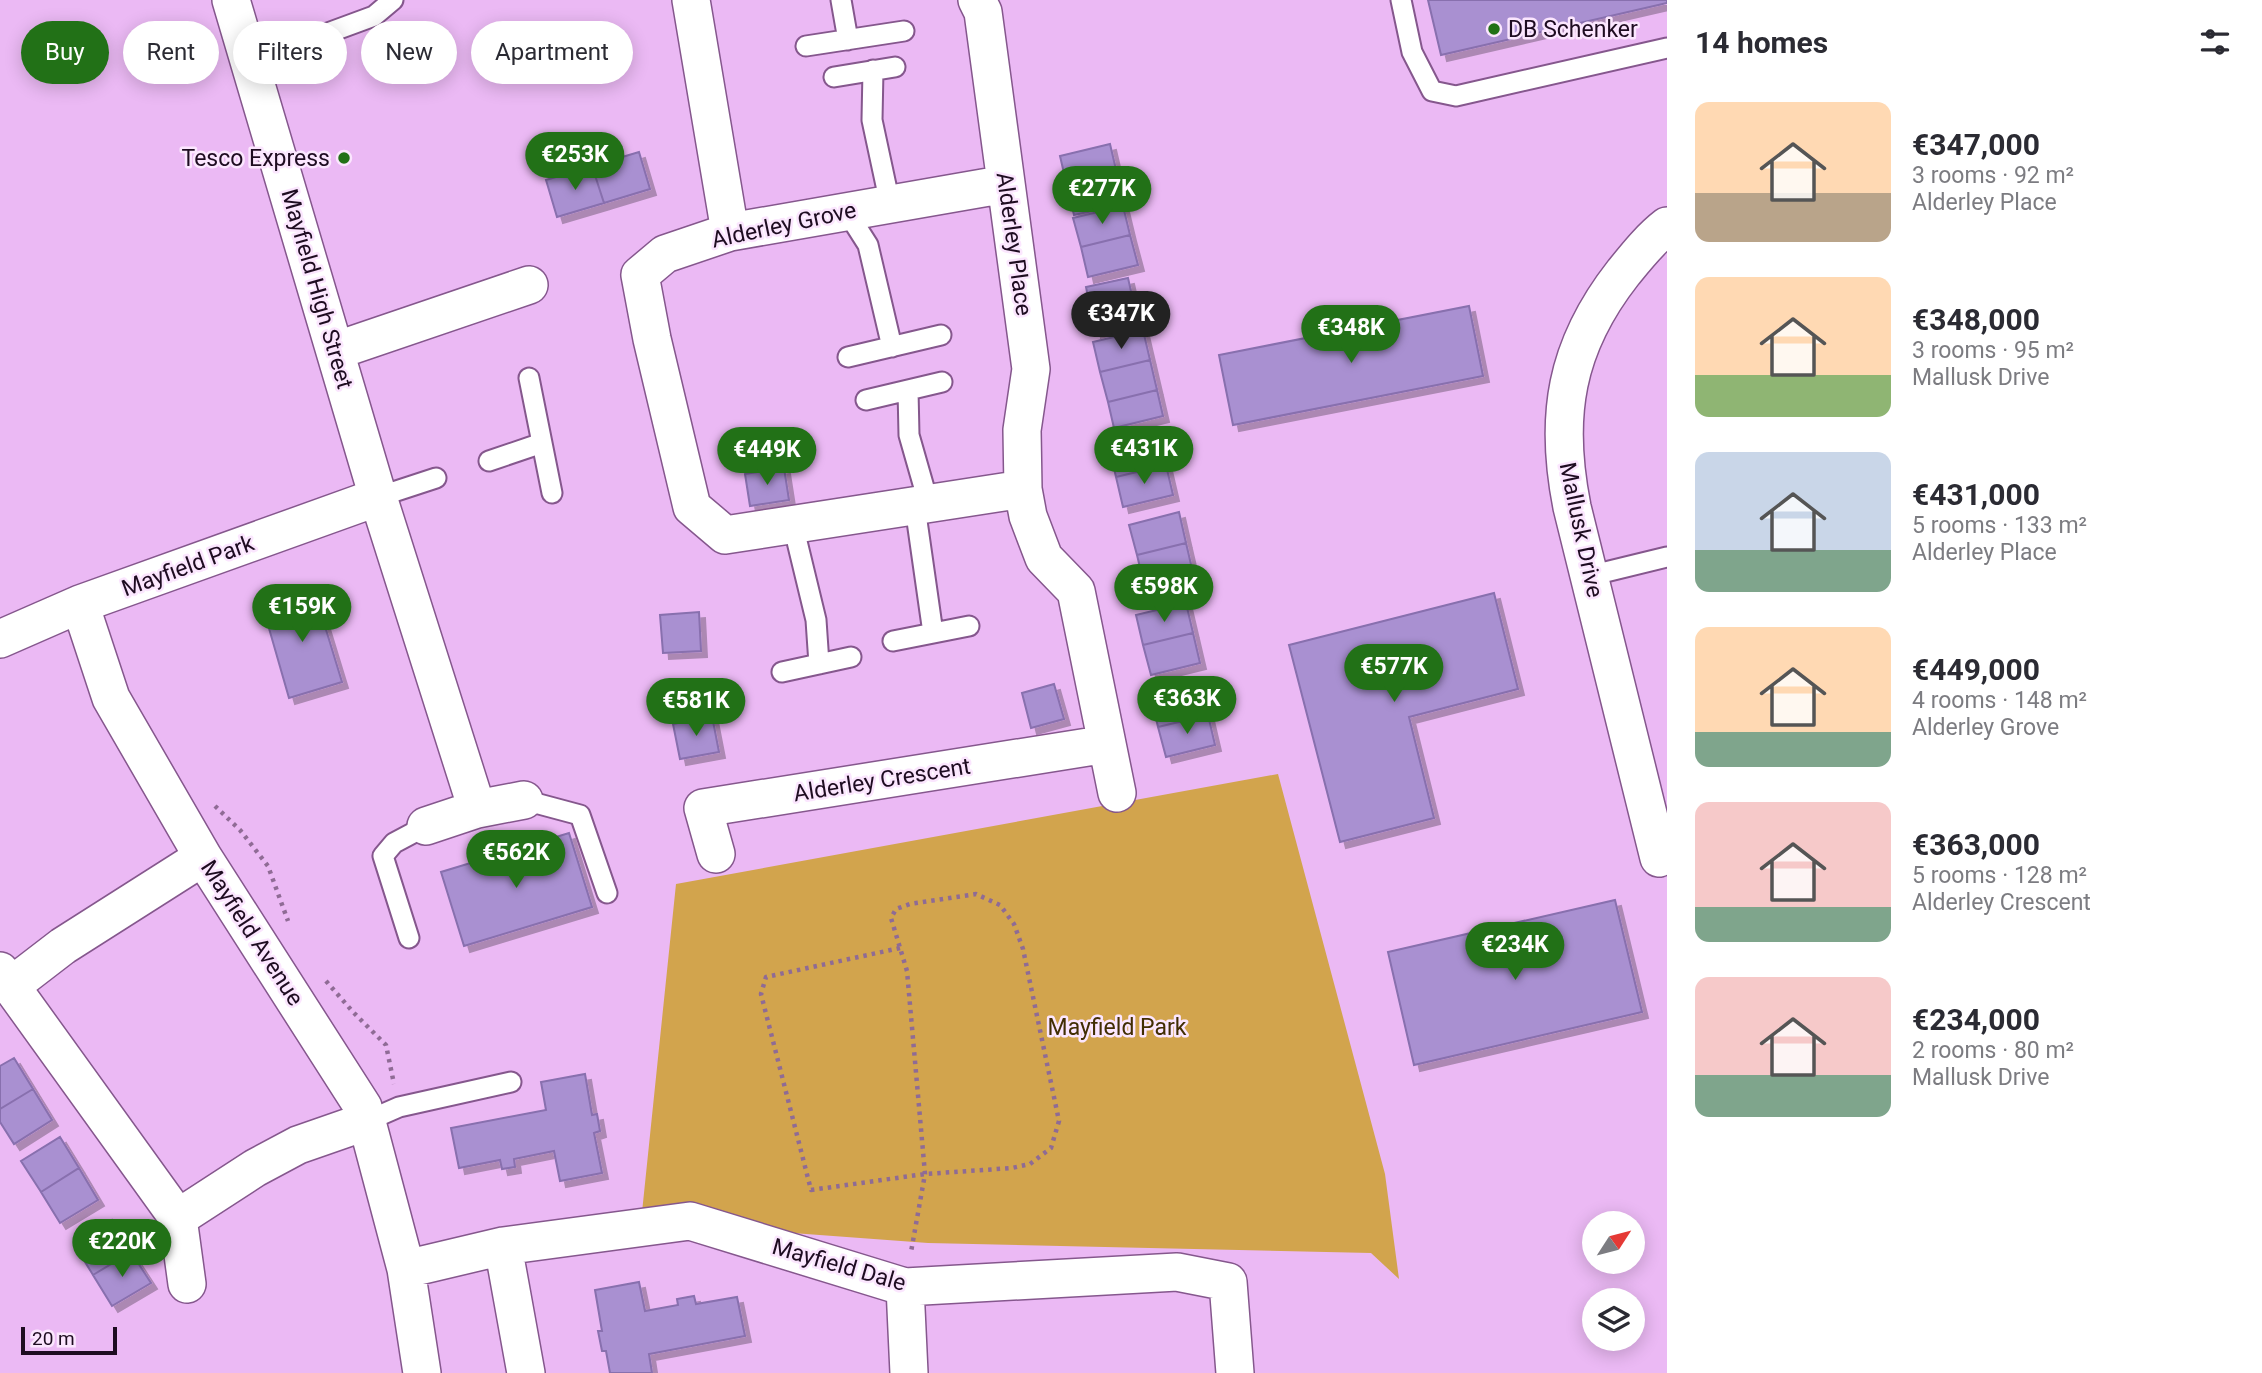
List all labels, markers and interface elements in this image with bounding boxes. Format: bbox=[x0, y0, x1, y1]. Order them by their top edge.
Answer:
place label: DB Schenker bbox=[1508, 16, 1638, 43]
chip: Buy bbox=[21, 21, 109, 84]
chip: Rent bbox=[123, 21, 219, 84]
chip: Filters bbox=[233, 21, 347, 84]
chip: New bbox=[361, 21, 457, 84]
chip: Apartment bbox=[471, 21, 633, 84]
marker: DB Schenker bbox=[1486, 21, 1502, 37]
icon: filters bbox=[2196, 23, 2234, 61]
text: 14 homes bbox=[1695, 25, 1828, 60]
text: €347,000 bbox=[1912, 127, 2040, 162]
icon: home bbox=[1751, 130, 1835, 214]
pin: €253K bbox=[526, 132, 624, 192]
text: €253K bbox=[541, 141, 609, 168]
place label: Tesco Express bbox=[182, 145, 330, 172]
marker: Tesco Express bbox=[336, 150, 352, 166]
text: 3 rooms · 92 m² bbox=[1912, 162, 2074, 189]
pin: €277K bbox=[1053, 166, 1151, 226]
street label: Alderley Place bbox=[991, 171, 1037, 317]
text: €277K bbox=[1068, 175, 1136, 202]
street label: Mayfield High Street bbox=[276, 186, 358, 392]
text: Alderley Place bbox=[1912, 189, 2057, 216]
street label: Alderley Grove bbox=[709, 196, 859, 254]
pin: €347K bbox=[1072, 292, 1170, 351]
text: €347K bbox=[1087, 300, 1155, 327]
text: €348,000 bbox=[1912, 302, 2040, 337]
icon: home bbox=[1751, 305, 1835, 389]
pin: €348K bbox=[1302, 306, 1400, 365]
text: €348K bbox=[1317, 314, 1385, 341]
text: 3 rooms · 95 m² bbox=[1912, 337, 2074, 364]
text: Mallusk Drive bbox=[1912, 364, 2049, 391]
pin: €431K bbox=[1095, 426, 1193, 486]
pin: €449K bbox=[718, 428, 816, 487]
text: €431K bbox=[1110, 435, 1178, 462]
text: €449K bbox=[733, 436, 801, 463]
street label: Mallusk Drive bbox=[1554, 460, 1608, 600]
text: €431,000 bbox=[1912, 477, 2040, 512]
icon: home bbox=[1751, 480, 1835, 564]
text: 5 rooms · 133 m² bbox=[1912, 512, 2087, 539]
street label: Mayfield Park bbox=[118, 529, 258, 602]
text: Alderley Place bbox=[1912, 539, 2057, 566]
pin: €598K bbox=[1115, 564, 1213, 624]
text: €598K bbox=[1130, 573, 1198, 600]
pin: €159K bbox=[253, 584, 351, 644]
text: €159K bbox=[268, 593, 336, 620]
pin: €577K bbox=[1345, 644, 1443, 704]
text: €449,000 bbox=[1912, 652, 2040, 687]
text: €577K bbox=[1360, 653, 1428, 680]
icon: home bbox=[1751, 655, 1835, 739]
pin: €363K bbox=[1138, 676, 1236, 736]
pin: €581K bbox=[647, 678, 745, 738]
text: €363K bbox=[1153, 685, 1221, 712]
text: €581K bbox=[662, 687, 730, 714]
text: 4 rooms · 148 m² bbox=[1912, 687, 2087, 714]
text: Alderley Grove bbox=[1912, 714, 2059, 741]
street label: Alderley Crescent bbox=[792, 753, 972, 807]
text: €363,000 bbox=[1912, 827, 2040, 862]
pin: €562K bbox=[467, 830, 565, 890]
icon: home bbox=[1751, 830, 1835, 914]
text: €562K bbox=[482, 839, 550, 866]
street label: Mayfield Avenue bbox=[195, 855, 309, 1011]
text: 5 rooms · 128 m² bbox=[1912, 862, 2087, 889]
text: Alderley Crescent bbox=[1912, 889, 2091, 916]
pin: €234K bbox=[1466, 922, 1564, 982]
text: €234K bbox=[1481, 931, 1549, 958]
text: €234,000 bbox=[1912, 1002, 2040, 1037]
icon: home bbox=[1751, 1005, 1835, 1089]
park label: Mayfield Park bbox=[1048, 1014, 1187, 1041]
text: 2 rooms · 80 m² bbox=[1912, 1037, 2074, 1064]
text: Mallusk Drive bbox=[1912, 1064, 2049, 1091]
north arrow bbox=[1582, 1211, 1645, 1274]
map controls bbox=[1582, 1211, 1645, 1351]
pin: €220K bbox=[73, 1220, 171, 1279]
text: €220K bbox=[88, 1228, 156, 1255]
street label: Mayfield Dale bbox=[769, 1233, 909, 1297]
button: layers bbox=[1582, 1288, 1645, 1351]
scale bar bbox=[21, 1324, 117, 1356]
text: 20 m bbox=[32, 1327, 75, 1350]

